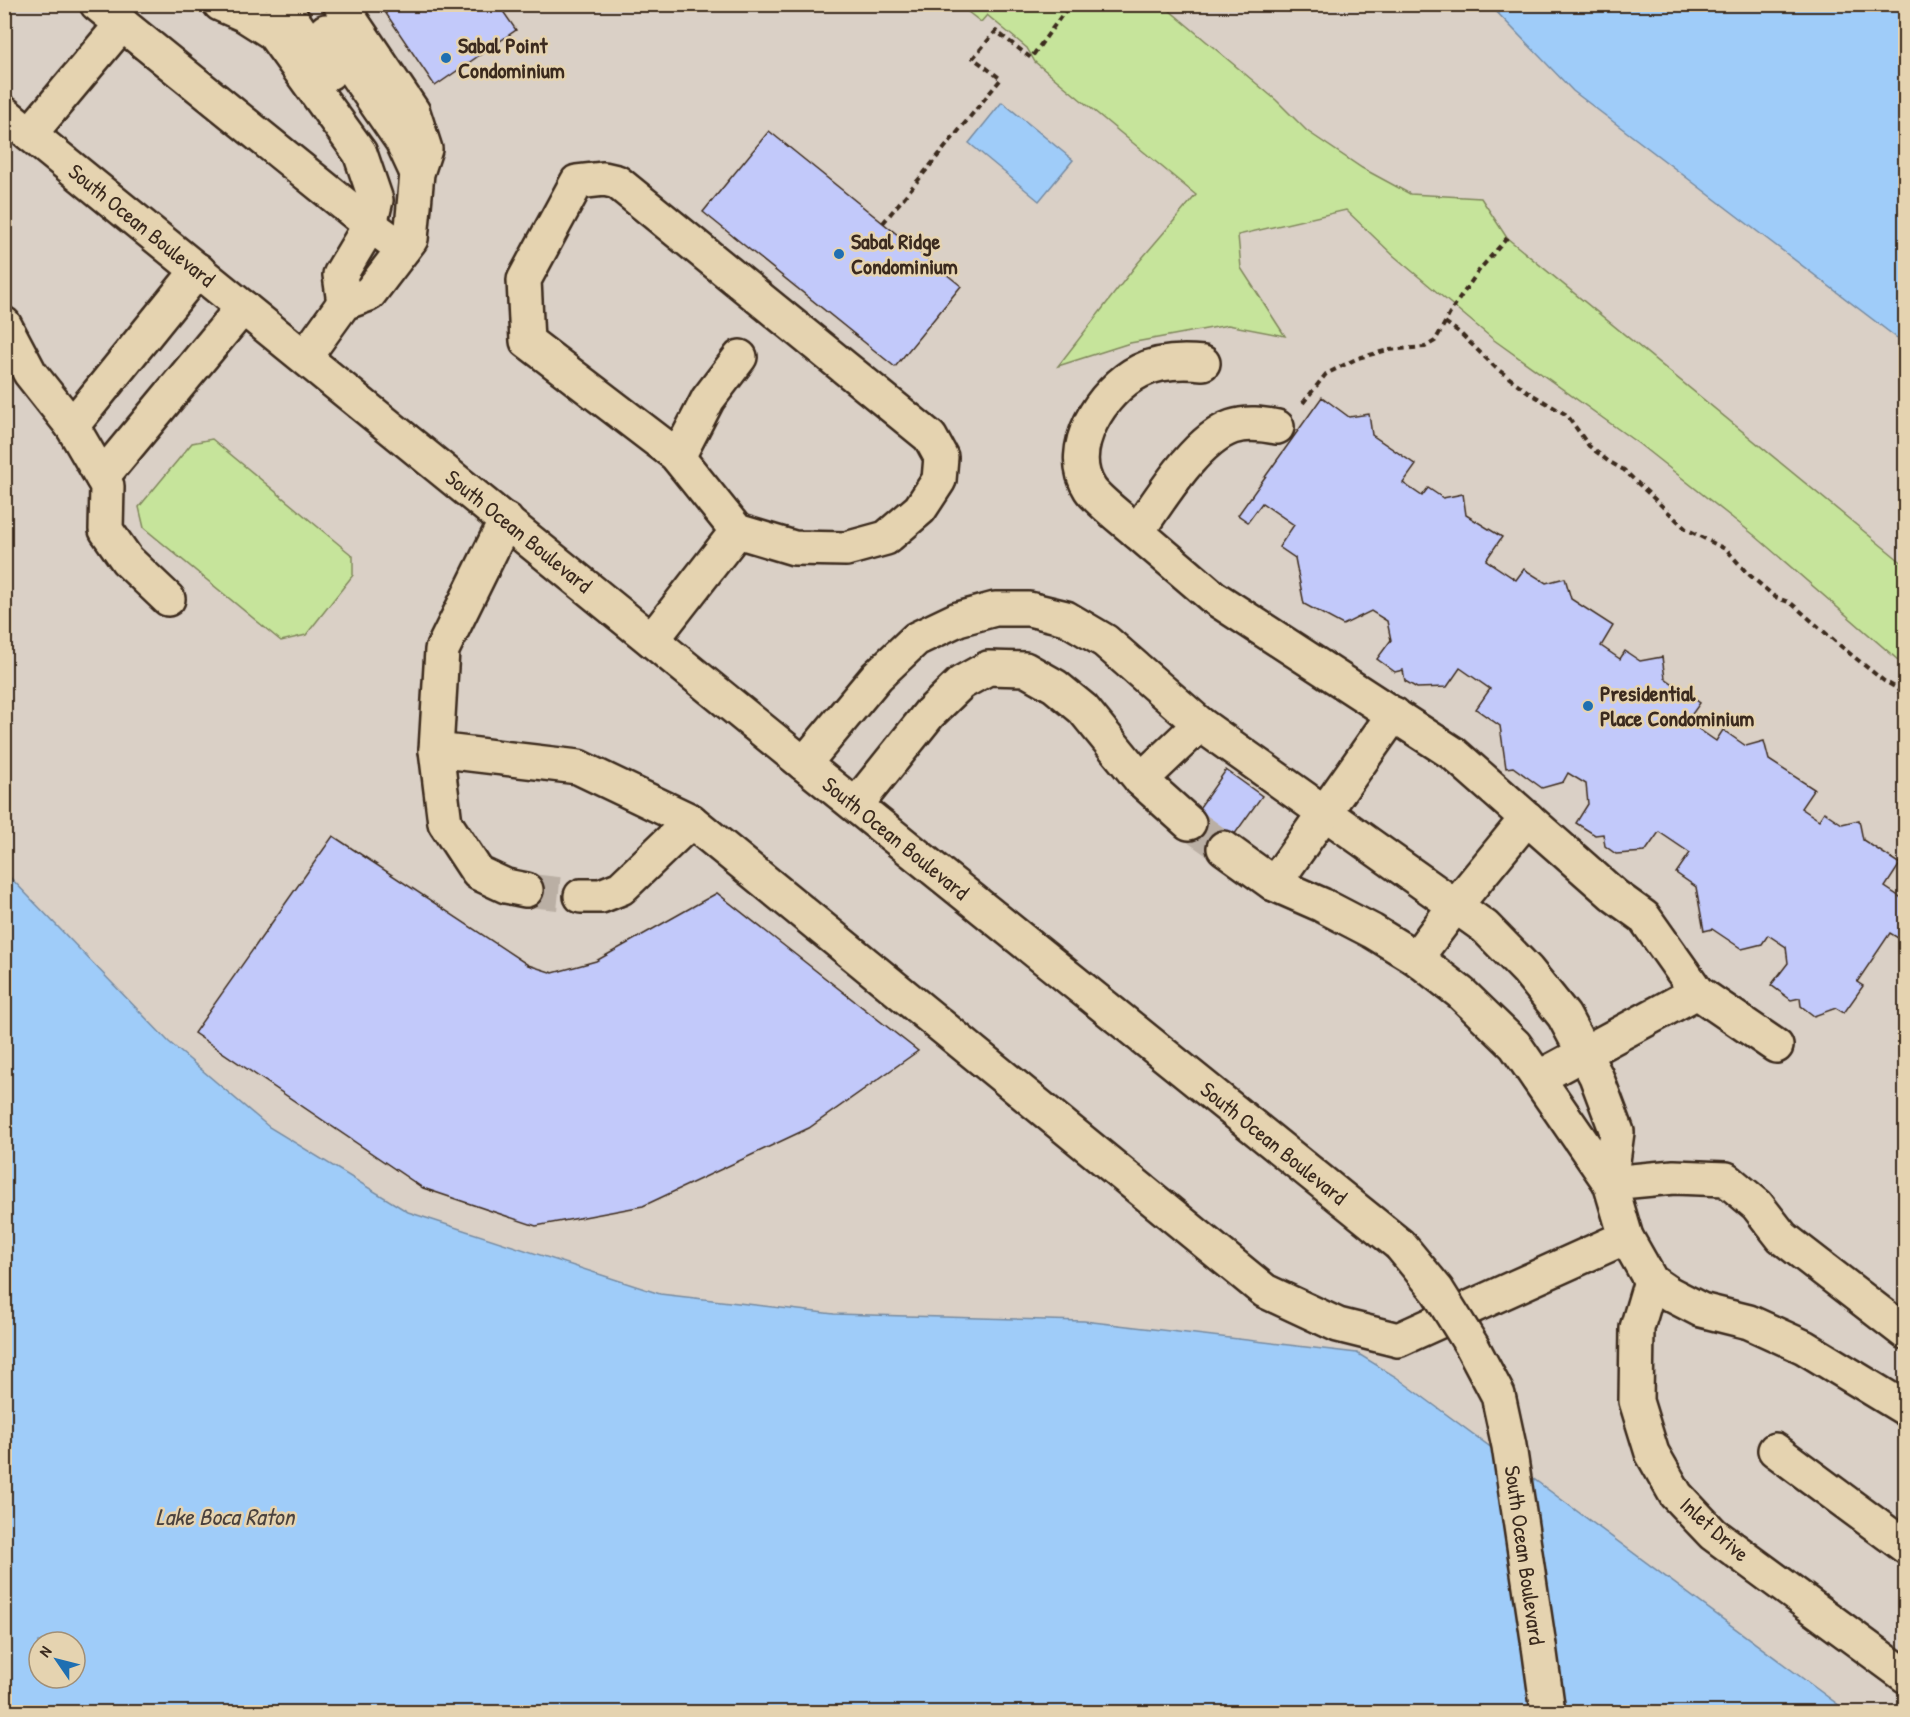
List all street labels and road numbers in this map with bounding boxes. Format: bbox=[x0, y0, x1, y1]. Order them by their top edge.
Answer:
street label: South Ocean Boulevard bbox=[62, 156, 222, 294]
street label: South Ocean Boulevard bbox=[439, 462, 599, 600]
street label: South Ocean Boulevard bbox=[816, 769, 976, 907]
street label: South Ocean Boulevard bbox=[1194, 1074, 1354, 1212]
street label: South Ocean Boulevard bbox=[1498, 1463, 1552, 1647]
street label: Inlet Drive bbox=[1674, 1490, 1756, 1568]

